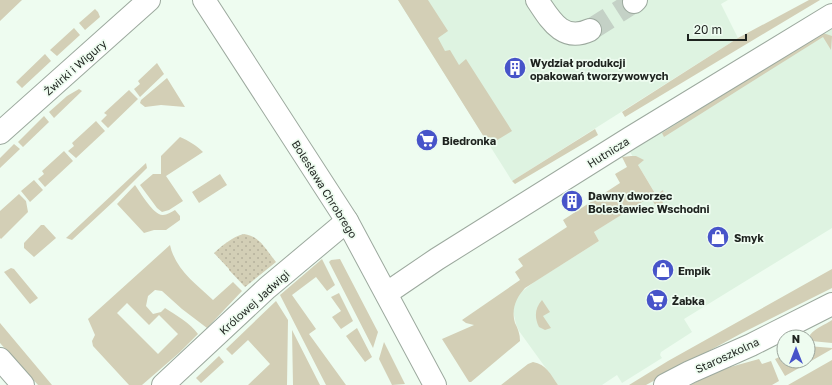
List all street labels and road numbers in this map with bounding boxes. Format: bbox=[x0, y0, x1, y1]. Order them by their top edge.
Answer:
street label: Żwirki i Wigury bbox=[41, 37, 109, 97]
street label: Hutnicza bbox=[585, 134, 631, 170]
street label: Bolesława Chrobrego bbox=[290, 138, 361, 241]
street label: Królowej Jadwigi bbox=[216, 267, 292, 337]
street label: Staroszkolna bbox=[693, 335, 761, 375]

